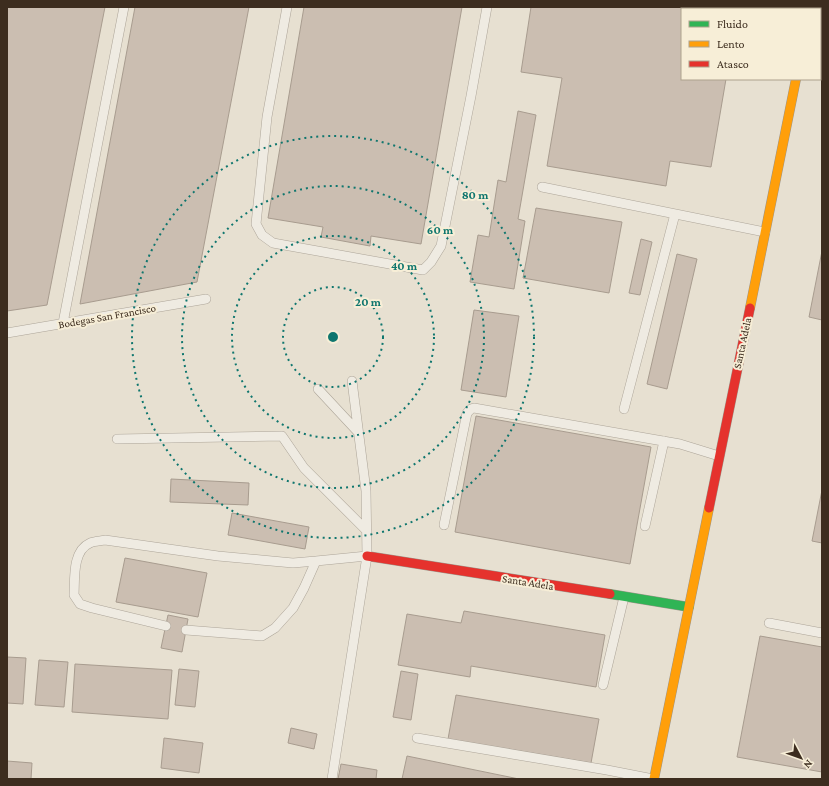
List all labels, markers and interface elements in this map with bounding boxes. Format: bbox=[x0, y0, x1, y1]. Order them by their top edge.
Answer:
legend bbox=[681, 8, 821, 80]
text: Fluido bbox=[717, 17, 748, 31]
text: Lento bbox=[717, 37, 745, 51]
text: Atasco bbox=[717, 57, 749, 71]
text: 80 m bbox=[462, 188, 489, 202]
text: 60 m bbox=[427, 223, 454, 237]
text: 40 m bbox=[391, 259, 418, 273]
text: 20 m bbox=[355, 295, 382, 309]
street label: Bodegas San Francisco bbox=[57, 301, 157, 331]
street label: Santa Adela bbox=[731, 316, 753, 370]
centre of rings bbox=[326, 330, 340, 344]
street label: Santa Adela bbox=[502, 572, 554, 592]
north arrow bbox=[781, 738, 821, 778]
text: N bbox=[801, 758, 816, 772]

